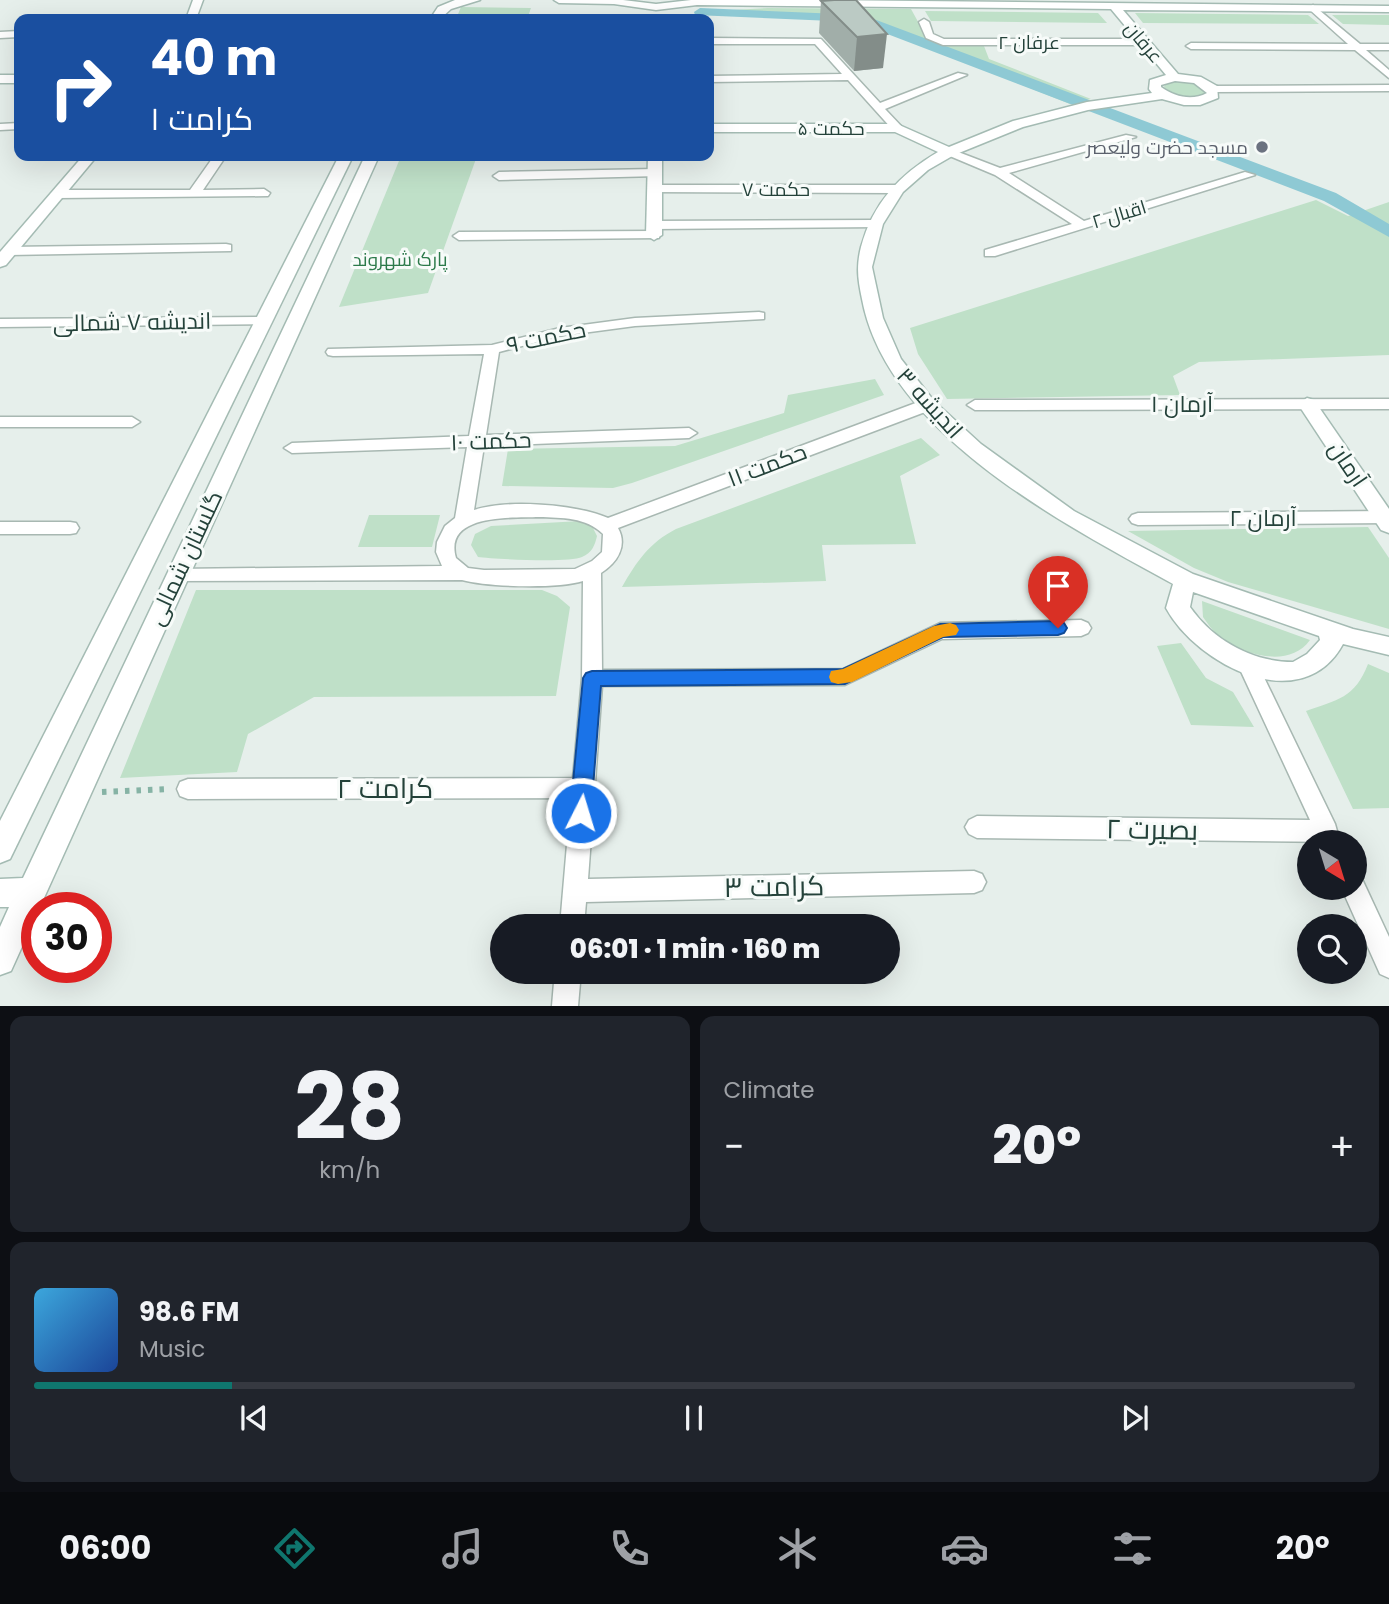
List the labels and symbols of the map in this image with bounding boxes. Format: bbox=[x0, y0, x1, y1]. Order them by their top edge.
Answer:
street label: عرفان bbox=[1118, 16, 1169, 69]
street label: عرفان ۲ bbox=[998, 29, 1060, 56]
street label: حکمت ۵ bbox=[798, 115, 864, 142]
place label: مسجد حضرت ولیعصر bbox=[1085, 134, 1248, 161]
marker: مسجد حضرت ولیعصر bbox=[1254, 139, 1270, 155]
street label: حکمت ۷ bbox=[742, 176, 810, 203]
street label: اقبال ۲ bbox=[1089, 193, 1150, 236]
park label: پارک شهروند bbox=[352, 246, 448, 273]
street label: اندیشه ۷ شمالی bbox=[52, 305, 212, 339]
street label: حکمت ۹ bbox=[503, 313, 589, 361]
street label: اندیشه ۳ bbox=[889, 361, 971, 445]
street label: آرمان ۱ bbox=[1151, 388, 1213, 420]
street label: حکمت ۱۰ bbox=[450, 424, 532, 458]
street label: حکمت ۱۱ bbox=[723, 435, 811, 495]
street label: آرمان bbox=[1321, 435, 1375, 493]
street label: گلستان شمالی bbox=[140, 485, 230, 631]
street label: آرمان ۲ bbox=[1229, 502, 1297, 534]
pin bbox=[1028, 556, 1088, 628]
street label: کرامت ۲ bbox=[337, 769, 433, 808]
position arrow bbox=[544, 776, 618, 850]
street label: بصیرت ۲ bbox=[1105, 809, 1199, 850]
north arrow bbox=[1297, 830, 1367, 900]
street label: کرامت ۳ bbox=[723, 866, 825, 907]
speed limit sign: 30 bbox=[21, 892, 112, 983]

